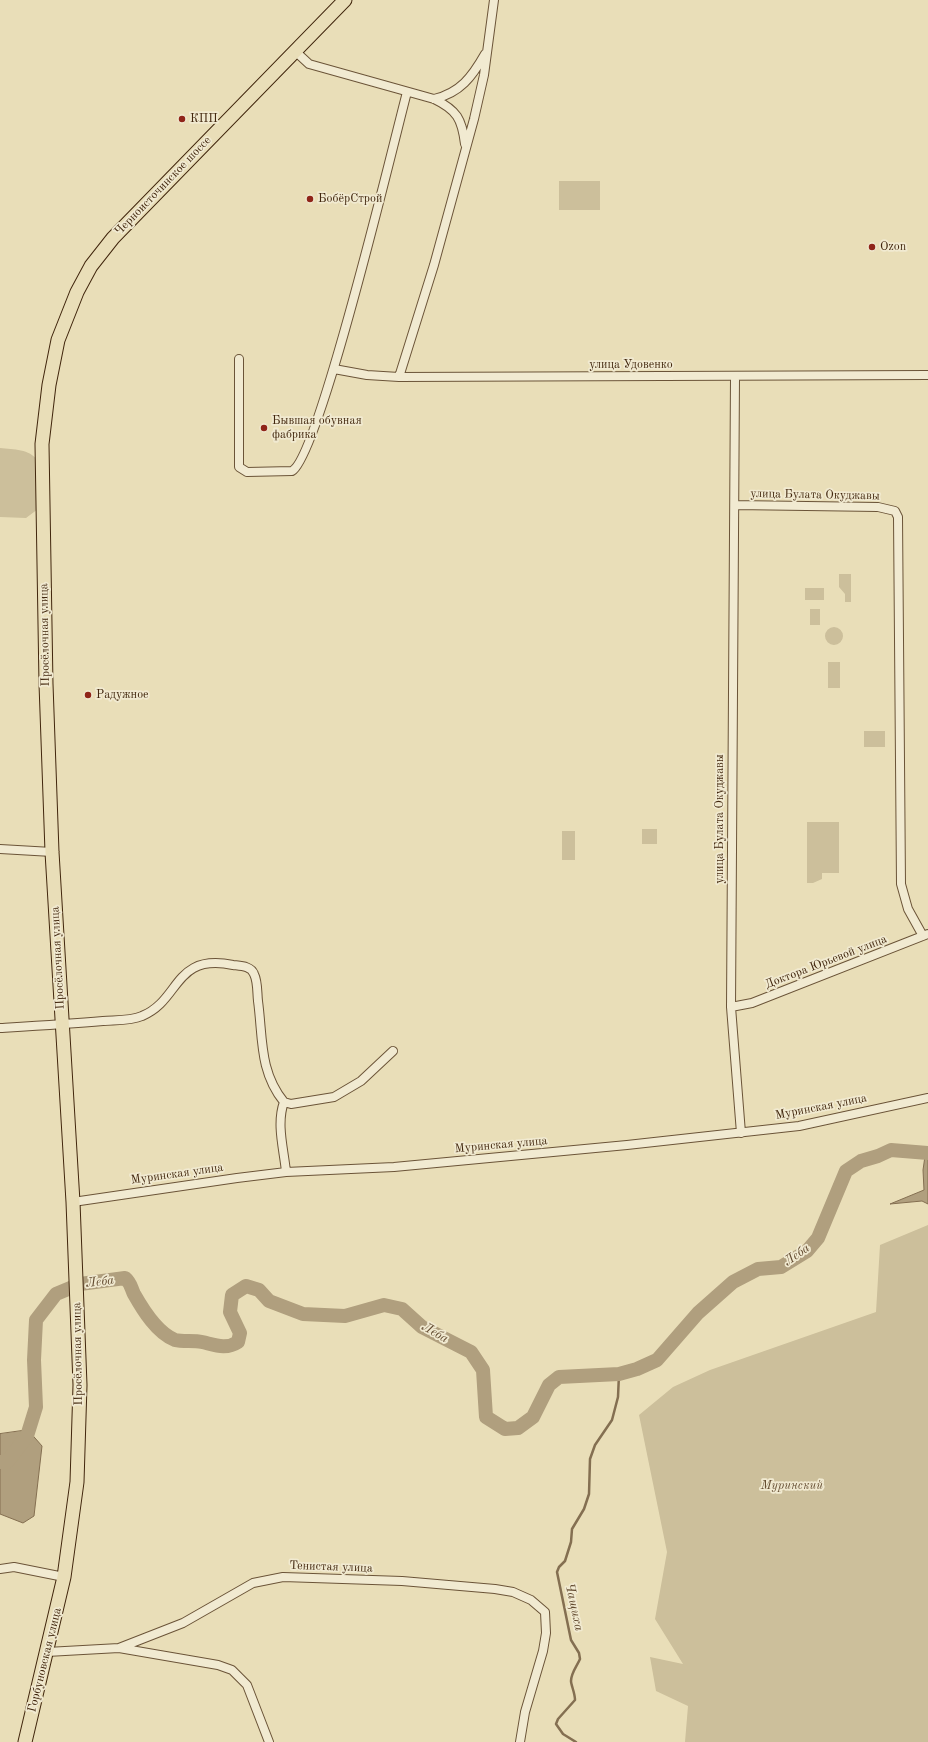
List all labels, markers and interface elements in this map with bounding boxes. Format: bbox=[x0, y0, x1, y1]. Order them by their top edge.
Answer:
place label: КПП bbox=[190, 112, 218, 126]
marker: КПП bbox=[177, 114, 187, 124]
street label: Черноисточинское шоссе bbox=[112, 133, 214, 239]
place label: БобёрСтрой bbox=[318, 192, 382, 206]
marker: БобёрСтрой bbox=[305, 194, 315, 204]
place label: Ozon bbox=[880, 240, 906, 254]
marker: Ozon bbox=[867, 242, 877, 252]
street label: улица Удовенко bbox=[589, 358, 673, 372]
place label: Бывшая обувная фабрика bbox=[272, 414, 362, 442]
marker: Бывшая обувная фабрика bbox=[259, 423, 269, 433]
street label: улица Булата Окуджавы bbox=[750, 487, 880, 503]
street label: Просёлочная улица bbox=[37, 583, 53, 687]
place label: Радужное bbox=[96, 688, 149, 702]
marker: Радужное bbox=[83, 690, 93, 700]
street label: улица Булата Окуджавы bbox=[713, 754, 727, 884]
street label: Просёлочная улица bbox=[48, 906, 68, 1010]
street label: Доктора Юрьевой улица bbox=[763, 932, 889, 992]
street label: Муринская улица bbox=[774, 1091, 868, 1123]
street label: Муринская улица bbox=[454, 1134, 548, 1156]
street label: Муринская улица bbox=[130, 1160, 224, 1188]
water label: Леба bbox=[781, 1240, 813, 1270]
water label: Леба bbox=[85, 1273, 115, 1291]
street label: Просёлочная улица bbox=[70, 1302, 86, 1406]
water label: Леба bbox=[419, 1319, 451, 1347]
park label: Муринский bbox=[761, 1479, 823, 1493]
street label: Тенистая улица bbox=[289, 1558, 373, 1576]
water label: Чащиха bbox=[561, 1582, 587, 1632]
street label: Горбуновская улица bbox=[25, 1606, 65, 1714]

